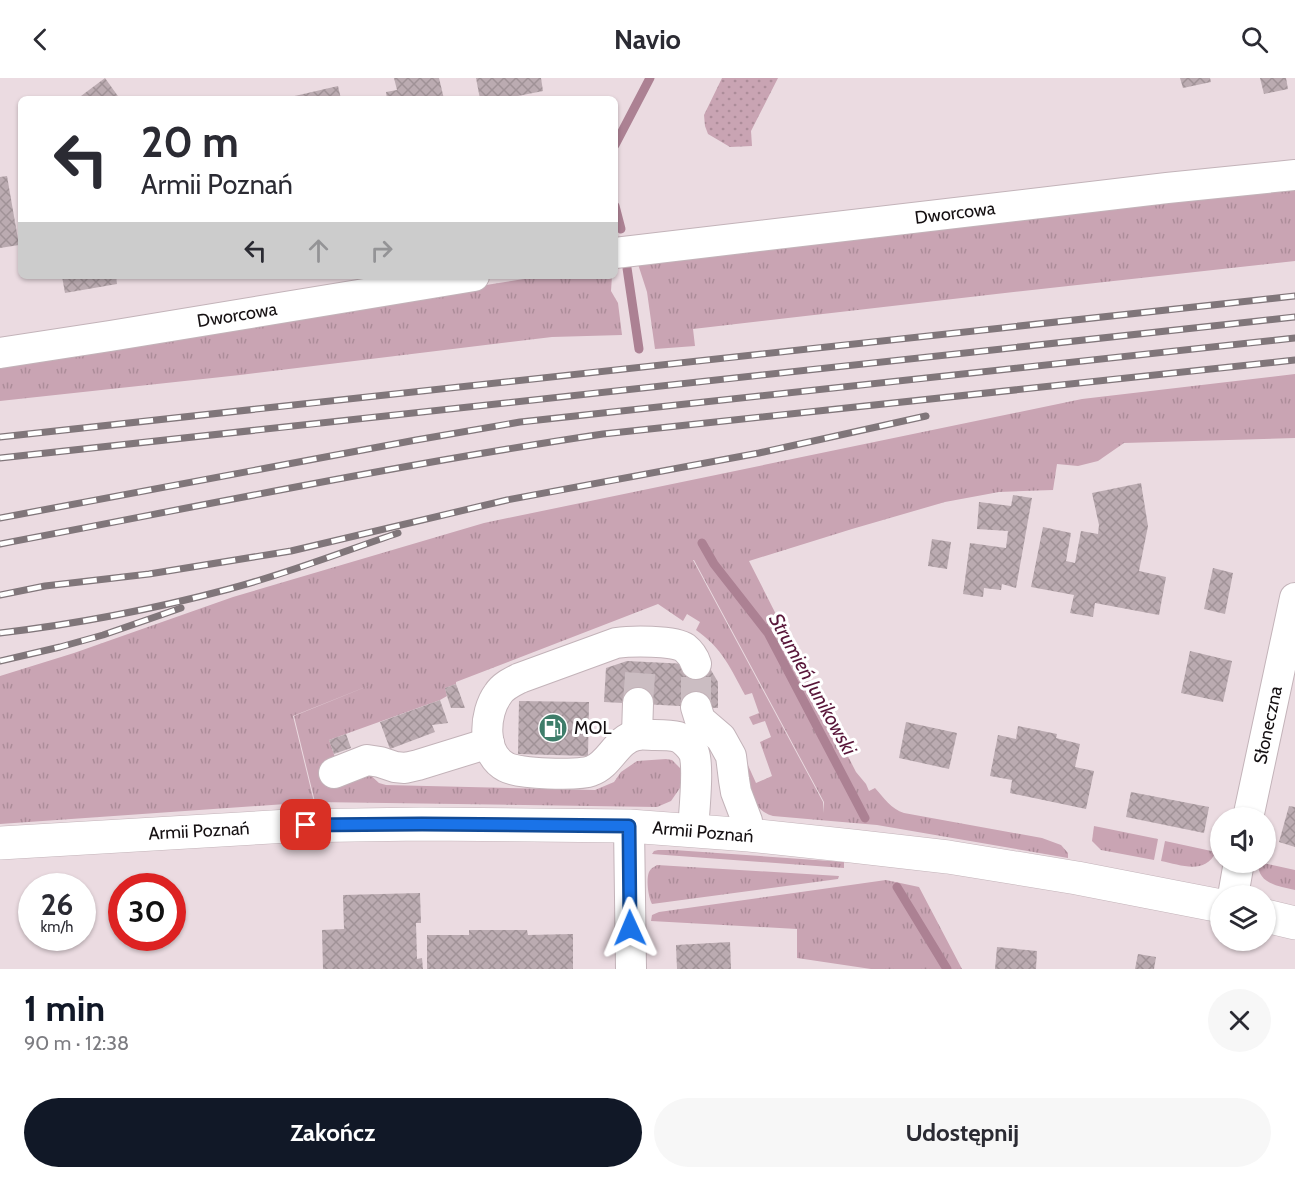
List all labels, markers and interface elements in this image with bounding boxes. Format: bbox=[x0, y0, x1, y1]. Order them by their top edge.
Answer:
icon: back bbox=[24, 23, 57, 56]
text: Navio bbox=[614, 23, 681, 56]
icon: search bbox=[1238, 23, 1271, 56]
text: 20 m bbox=[141, 116, 239, 168]
icon: left bbox=[42, 120, 120, 198]
text: Armii Poznań bbox=[141, 168, 293, 201]
street label: Dworcowa bbox=[914, 197, 997, 229]
icon: left bbox=[239, 234, 272, 267]
icon: ahead bbox=[302, 234, 335, 267]
icon: right bbox=[365, 234, 398, 267]
street label: Dworcowa bbox=[195, 298, 279, 332]
water label: Strumień Junikowski bbox=[764, 609, 862, 760]
street label: Słoneczna bbox=[1249, 684, 1287, 766]
fuel station icon: MOL bbox=[537, 712, 569, 744]
place label: MOL bbox=[574, 717, 611, 739]
pin bbox=[280, 799, 331, 850]
map controls bbox=[1210, 807, 1276, 951]
button: sound bbox=[1210, 807, 1276, 873]
icon: arrive bbox=[289, 808, 322, 841]
street label: Armii Poznań bbox=[148, 817, 250, 845]
street label: Armii Poznań bbox=[652, 817, 754, 847]
speed limit sign: 30 bbox=[108, 873, 186, 951]
button: layers bbox=[1210, 885, 1276, 951]
text: 26 bbox=[41, 886, 73, 923]
position arrow bbox=[598, 896, 662, 960]
text: km/h bbox=[41, 918, 73, 936]
text: 1 min bbox=[24, 986, 105, 1030]
button: close bbox=[1208, 989, 1271, 1052]
text: 90 m · 12:38 bbox=[24, 1031, 129, 1055]
button: Zakończ bbox=[24, 1098, 642, 1167]
button: Udostępnij bbox=[654, 1098, 1271, 1167]

